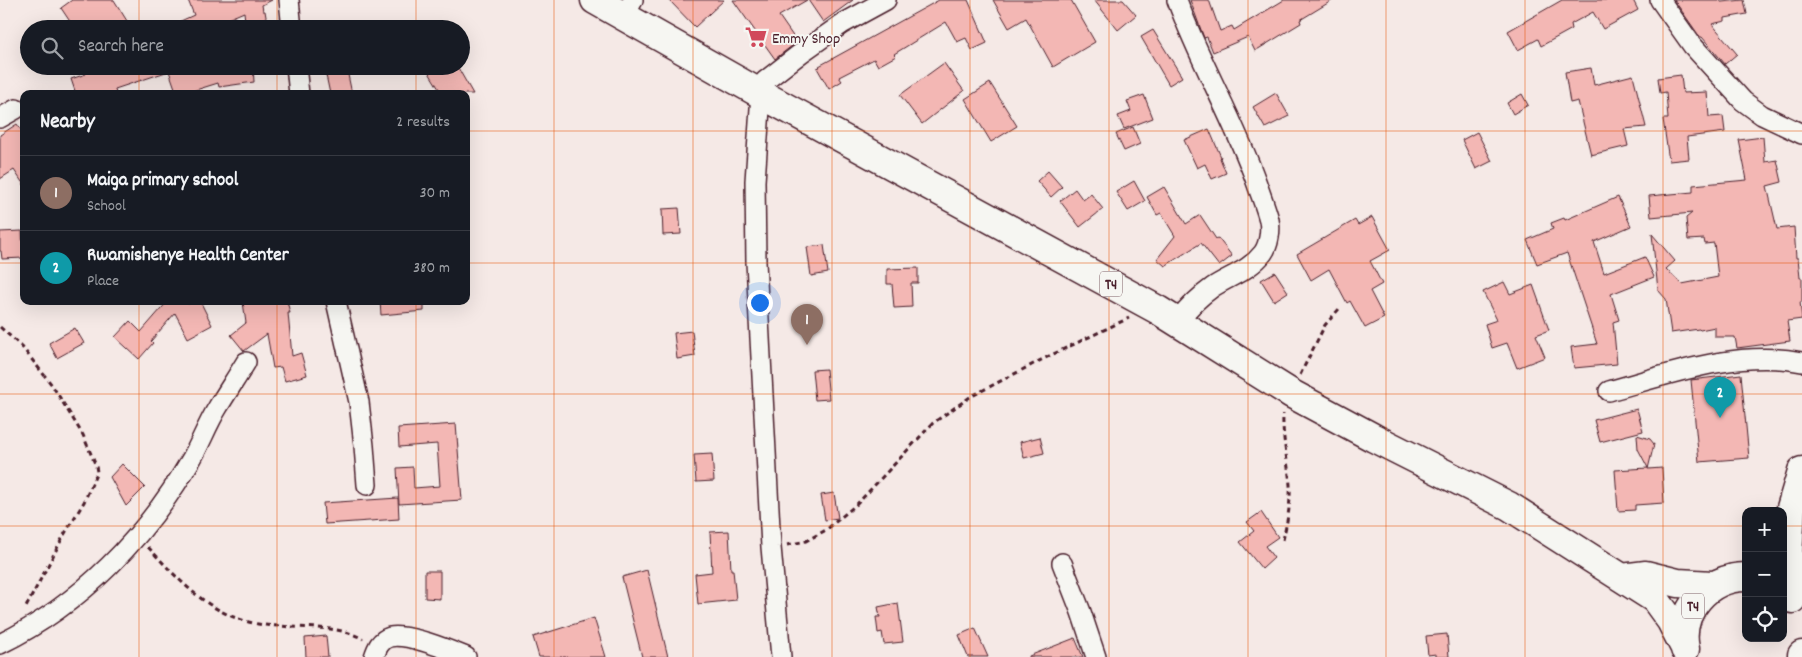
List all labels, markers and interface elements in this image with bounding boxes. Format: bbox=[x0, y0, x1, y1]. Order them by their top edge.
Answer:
search box bbox=[20, 20, 470, 75]
supermarket icon: Emmy Shop bbox=[743, 24, 769, 50]
place label: Emmy Shop bbox=[772, 28, 840, 51]
icon: search bbox=[38, 34, 66, 62]
text: Search here bbox=[78, 34, 164, 61]
text: Nearby bbox=[40, 108, 95, 138]
text: 2 results bbox=[396, 111, 450, 134]
text: Maiga primary school bbox=[87, 168, 238, 195]
text: 1 bbox=[54, 182, 58, 205]
text: 30 m bbox=[420, 182, 450, 205]
text: School bbox=[87, 195, 126, 218]
text: Rwamishenye Health Center bbox=[87, 243, 289, 270]
text: 2 bbox=[53, 257, 60, 280]
text: 380 m bbox=[413, 257, 450, 280]
text: Place bbox=[87, 270, 119, 293]
road number: T4 bbox=[1100, 272, 1122, 296]
your location bbox=[747, 290, 773, 316]
pin: 1 bbox=[791, 304, 823, 345]
pin: 2 bbox=[1704, 377, 1736, 418]
map controls bbox=[1742, 507, 1787, 642]
button: + bbox=[1742, 507, 1787, 552]
button: − bbox=[1742, 552, 1787, 597]
road number: T4 bbox=[1682, 594, 1704, 618]
button: locate bbox=[1742, 597, 1787, 642]

